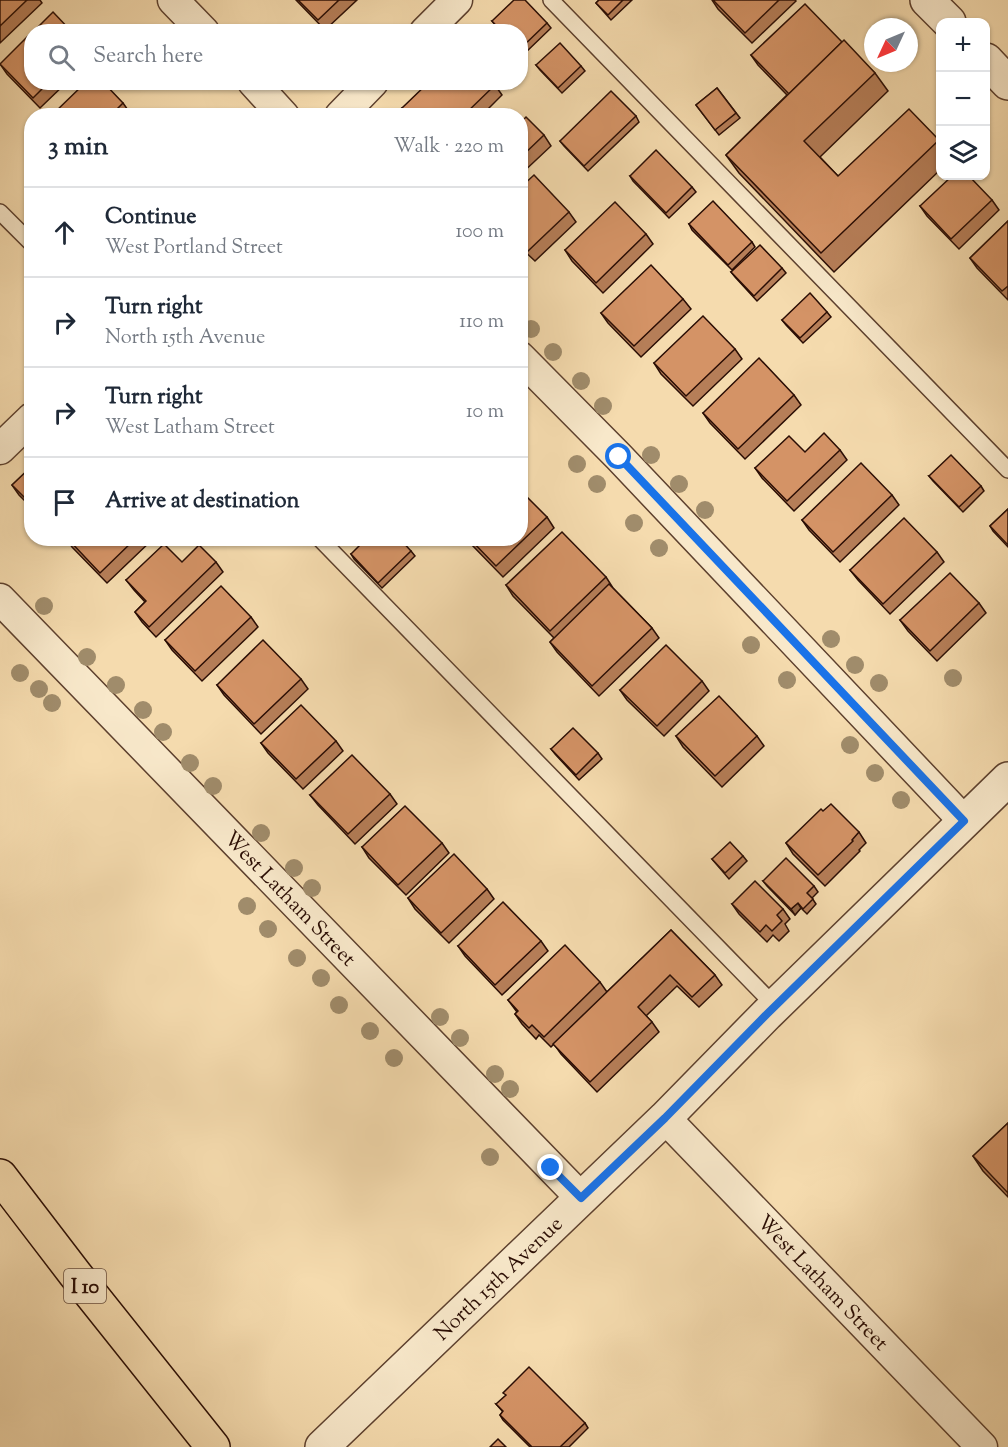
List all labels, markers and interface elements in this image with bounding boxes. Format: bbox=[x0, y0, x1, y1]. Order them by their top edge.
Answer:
north arrow bbox=[864, 18, 918, 72]
map controls bbox=[936, 18, 990, 180]
button: + bbox=[936, 18, 990, 72]
search box bbox=[24, 24, 528, 90]
icon: search bbox=[45, 41, 78, 74]
text: Search here bbox=[93, 41, 203, 73]
button: − bbox=[936, 72, 990, 126]
button: layers bbox=[936, 126, 990, 180]
text: 3 min bbox=[48, 129, 108, 166]
text: Walk · 220 m bbox=[393, 133, 504, 162]
text: Continue bbox=[105, 202, 196, 234]
icon: ahead bbox=[48, 216, 81, 249]
text: 100 m bbox=[455, 218, 504, 247]
text: West Portland Street bbox=[105, 234, 283, 263]
text: Turn right bbox=[105, 292, 202, 324]
icon: right bbox=[48, 306, 81, 339]
text: 110 m bbox=[459, 308, 504, 337]
text: North 15th Avenue bbox=[105, 324, 265, 353]
text: Turn right bbox=[105, 382, 202, 414]
icon: right bbox=[48, 396, 81, 429]
text: 10 m bbox=[466, 398, 504, 427]
text: West Latham Street bbox=[105, 414, 275, 443]
route start bbox=[605, 443, 631, 469]
icon: arrive bbox=[48, 486, 81, 519]
text: Arrive at destination bbox=[105, 486, 300, 518]
street label: West Latham Street bbox=[216, 825, 362, 974]
route end bbox=[537, 1154, 563, 1180]
street label: West Latham Street bbox=[749, 1209, 894, 1358]
street label: North 15th Avenue bbox=[428, 1210, 571, 1349]
road number: I 10 bbox=[64, 1269, 106, 1303]

